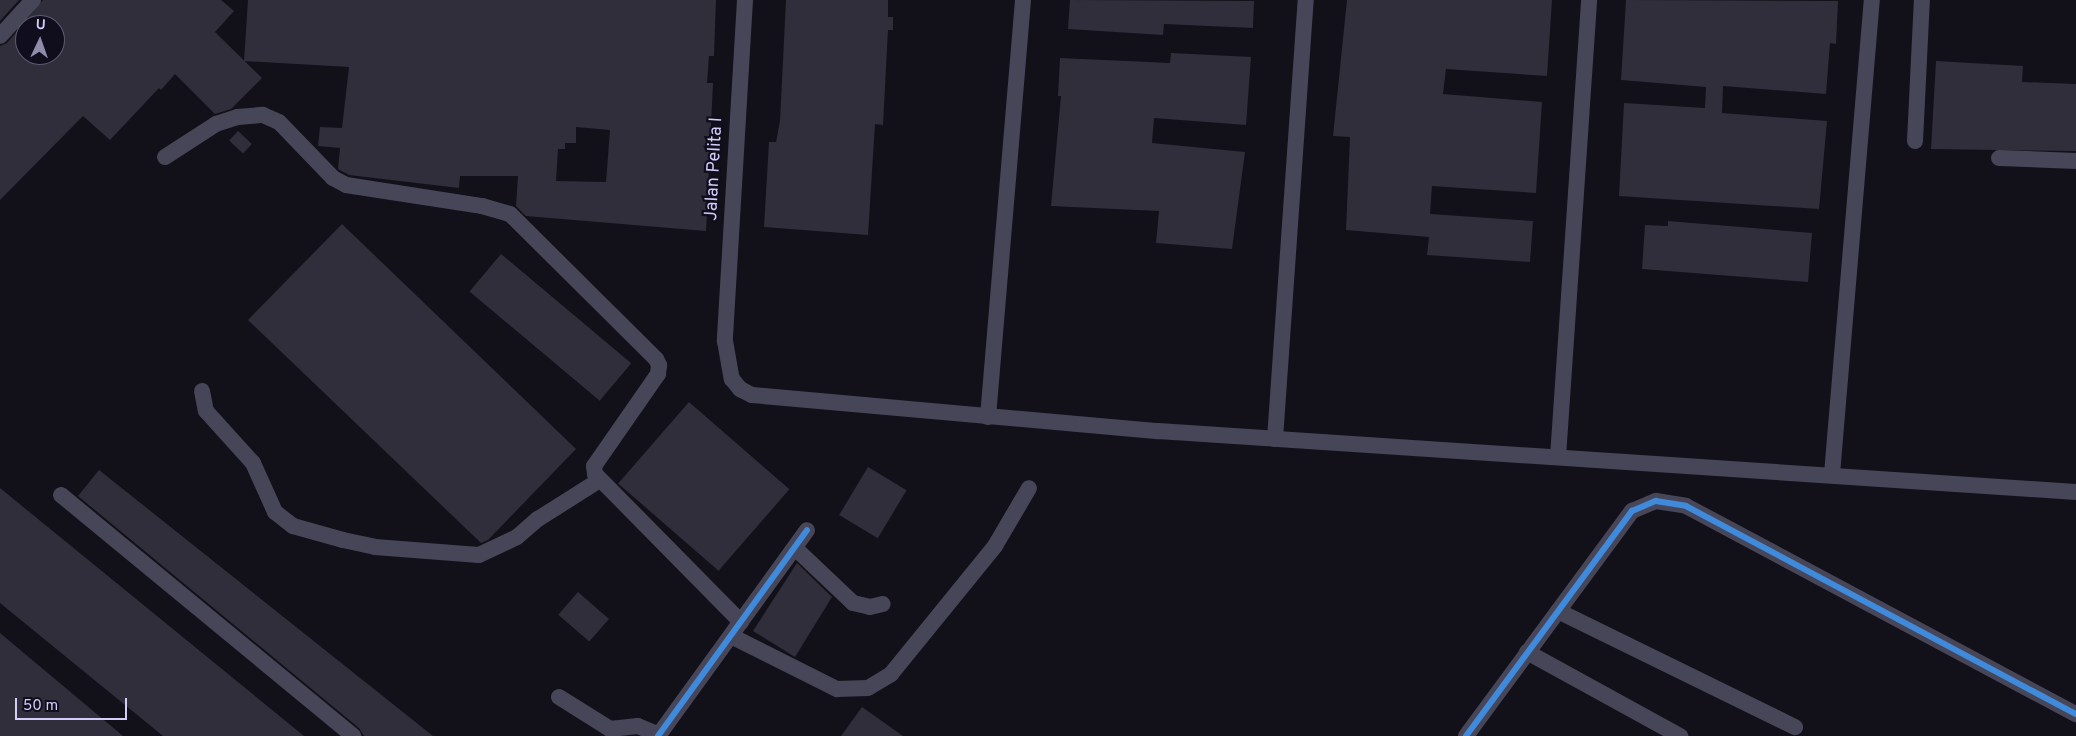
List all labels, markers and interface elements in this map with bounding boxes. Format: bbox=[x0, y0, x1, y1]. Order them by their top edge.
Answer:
north arrow bbox=[15, 15, 65, 65]
text: U bbox=[35, 17, 46, 34]
street label: Jalan Pelita I bbox=[701, 117, 729, 221]
scale bar bbox=[18, 688, 130, 720]
text: 50 m bbox=[23, 697, 58, 716]

